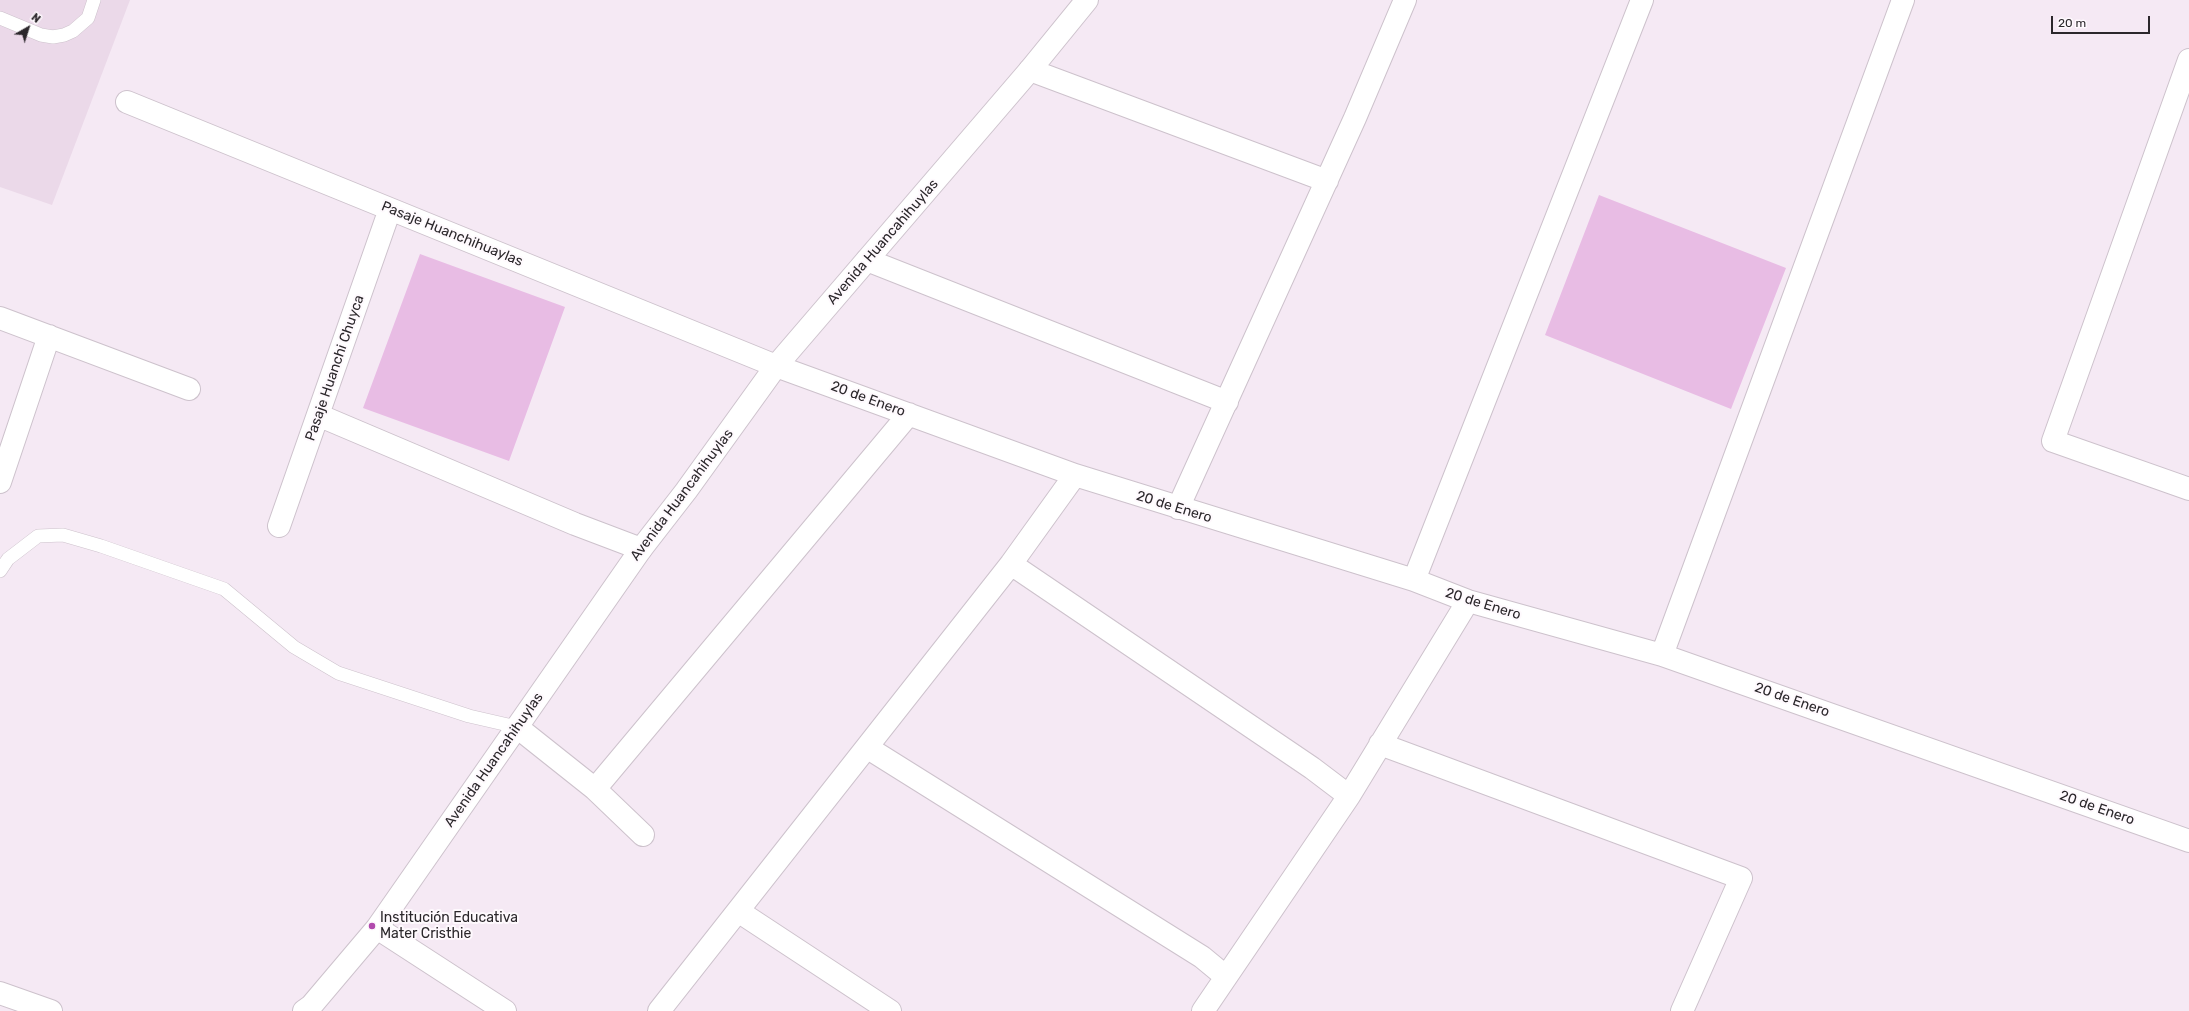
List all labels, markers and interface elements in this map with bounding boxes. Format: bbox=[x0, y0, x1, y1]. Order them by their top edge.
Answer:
north arrow bbox=[8, 8, 48, 48]
scale bar bbox=[2053, 8, 2152, 34]
text: N bbox=[29, 11, 43, 26]
text: 20 m bbox=[2058, 16, 2086, 30]
street label: Avenida Huancahihuylas bbox=[824, 176, 942, 308]
street label: Pasaje Huanchihuaylas bbox=[379, 198, 525, 270]
street label: Pasaje Huanchi Chuyca bbox=[302, 293, 368, 443]
street label: 20 de Enero bbox=[828, 378, 908, 420]
street label: Avenida Huancahihuylas bbox=[627, 426, 737, 564]
street label: 20 de Enero bbox=[1134, 488, 1214, 526]
street label: 20 de Enero bbox=[1443, 585, 1523, 623]
street label: 20 de Enero bbox=[1752, 679, 1832, 721]
street label: Avenida Huancahihuylas bbox=[441, 689, 547, 831]
street label: 20 de Enero bbox=[2057, 787, 2137, 829]
place label: Institución Educativa Mater Cristhie bbox=[380, 910, 518, 942]
marker: Institución Educativa Mater Cristhie bbox=[367, 921, 377, 931]

